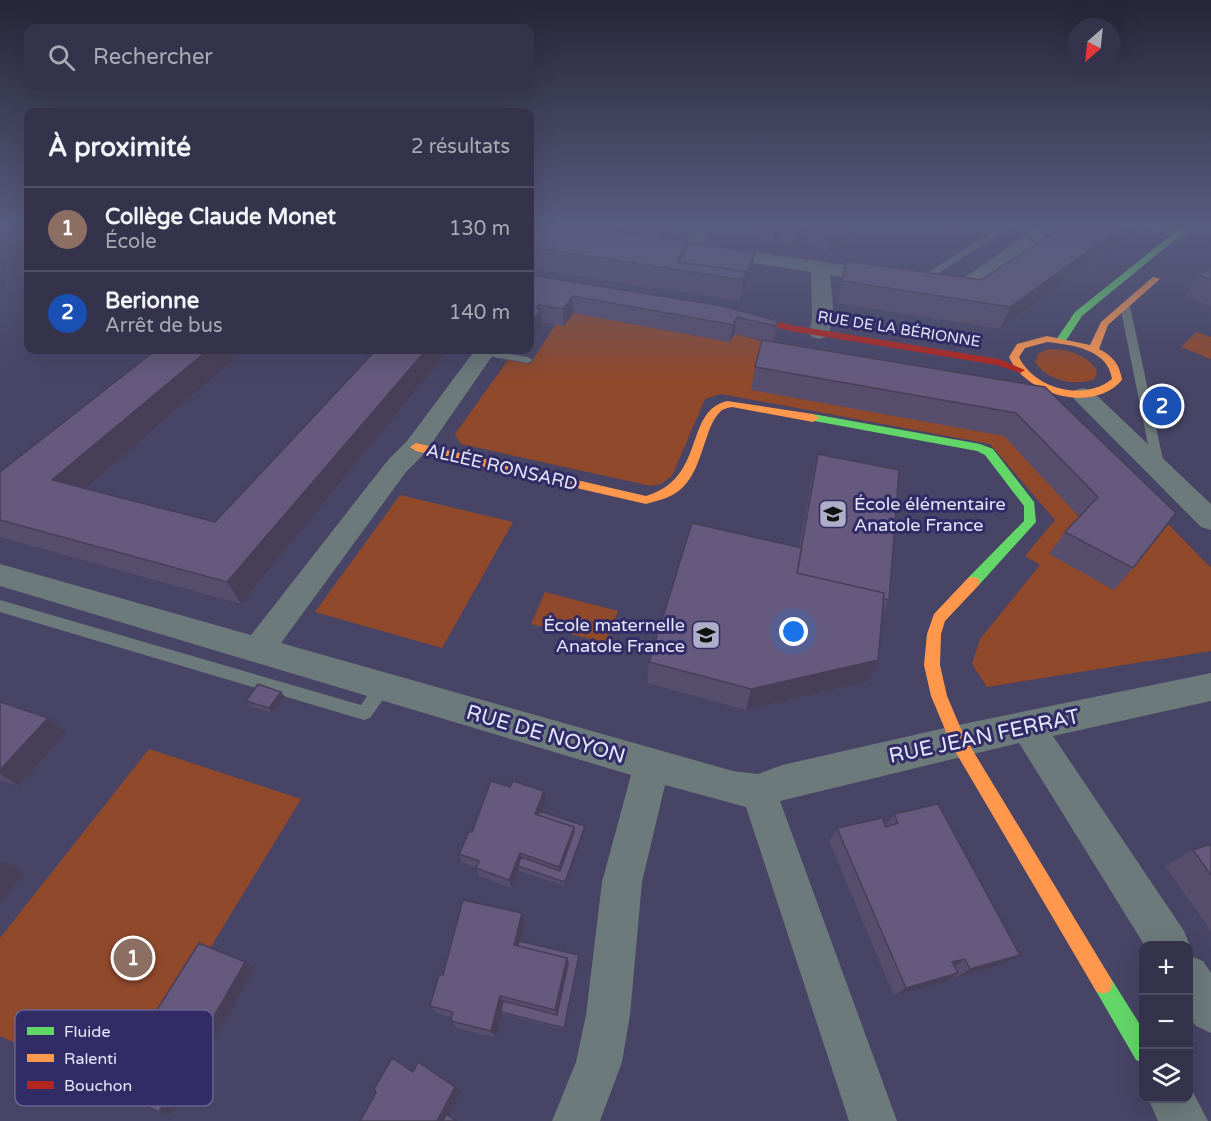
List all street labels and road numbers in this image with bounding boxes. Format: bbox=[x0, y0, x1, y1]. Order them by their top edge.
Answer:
street label: RUE DE LA BÉRIONNE bbox=[816, 307, 982, 351]
street label: ALLÉE RONSARD bbox=[424, 439, 580, 495]
street label: RUE DE NOYON bbox=[463, 700, 628, 769]
street label: RUE JEAN FERRAT bbox=[887, 704, 1082, 769]

